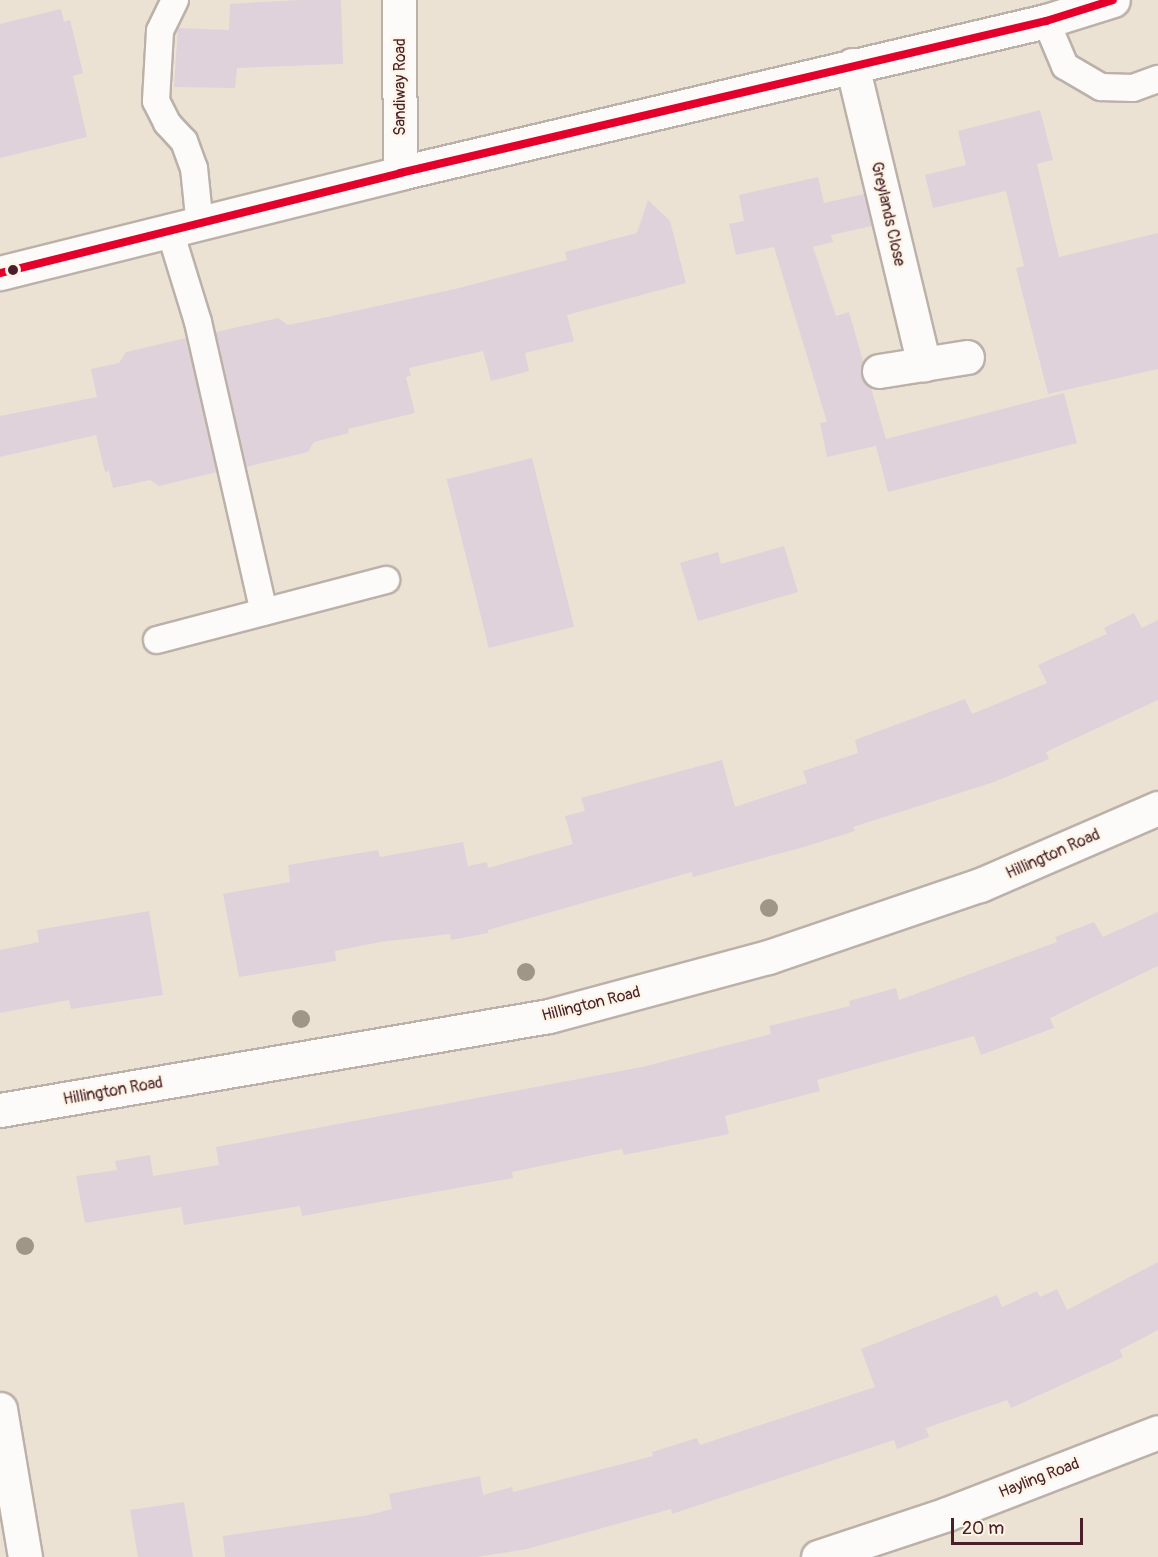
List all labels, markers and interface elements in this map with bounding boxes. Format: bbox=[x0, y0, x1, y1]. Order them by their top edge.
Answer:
street label: Sandiway Road bbox=[390, 38, 410, 136]
street label: Greylands Close bbox=[867, 160, 909, 268]
unlabelled marker bbox=[7, 264, 19, 276]
street label: Hillington Road bbox=[1003, 825, 1103, 883]
street label: Hillington Road bbox=[540, 982, 642, 1026]
street label: Hillington Road bbox=[62, 1073, 164, 1109]
street label: Hayling Road bbox=[996, 1454, 1082, 1502]
scale bar bbox=[954, 1506, 1086, 1544]
text: 20 m bbox=[962, 1517, 1004, 1540]

